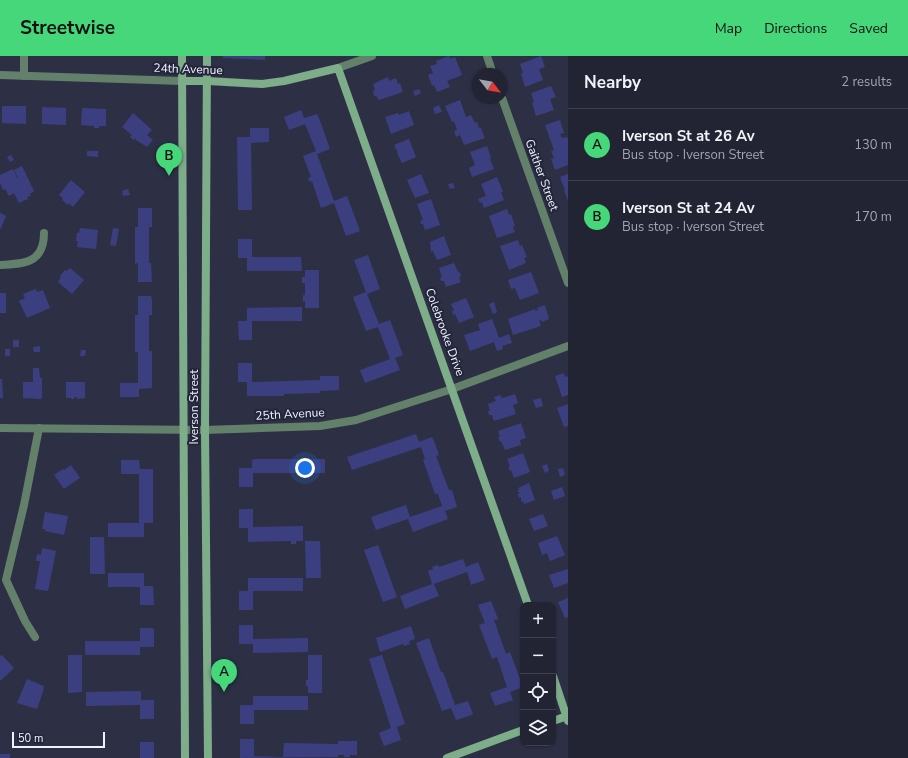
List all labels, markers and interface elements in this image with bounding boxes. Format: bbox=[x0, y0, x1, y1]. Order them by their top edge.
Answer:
text: Streetwise bbox=[20, 15, 115, 41]
text: Map bbox=[715, 19, 742, 38]
text: Directions bbox=[764, 19, 827, 38]
text: Saved bbox=[849, 19, 888, 38]
street label: 24th Avenue bbox=[153, 60, 223, 78]
north arrow bbox=[472, 68, 508, 104]
text: Nearby bbox=[584, 71, 641, 94]
text: 2 results bbox=[841, 73, 892, 91]
text: Iverson St at 26 Av bbox=[622, 126, 755, 146]
text: A bbox=[592, 136, 602, 154]
text: 130 m bbox=[854, 136, 892, 154]
street label: Gaither Street bbox=[522, 137, 563, 214]
pin: B bbox=[156, 143, 182, 176]
text: Bus stop · Iverson Street bbox=[622, 146, 764, 164]
text: Iverson St at 24 Av bbox=[622, 198, 755, 218]
text: B bbox=[593, 208, 601, 226]
text: 170 m bbox=[854, 208, 892, 226]
text: Bus stop · Iverson Street bbox=[622, 218, 764, 236]
street label: Colebrooke Drive bbox=[422, 286, 468, 378]
street label: Iverson Street bbox=[186, 369, 202, 444]
street label: 25th Avenue bbox=[255, 404, 325, 424]
your location bbox=[295, 458, 315, 478]
map controls bbox=[520, 602, 556, 746]
button: + bbox=[520, 602, 556, 638]
button: − bbox=[520, 638, 556, 674]
pin: A bbox=[211, 659, 237, 692]
button: locate bbox=[520, 674, 556, 710]
button: layers bbox=[520, 710, 556, 746]
scale bar bbox=[12, 730, 105, 749]
text: 50 m bbox=[18, 731, 43, 746]

